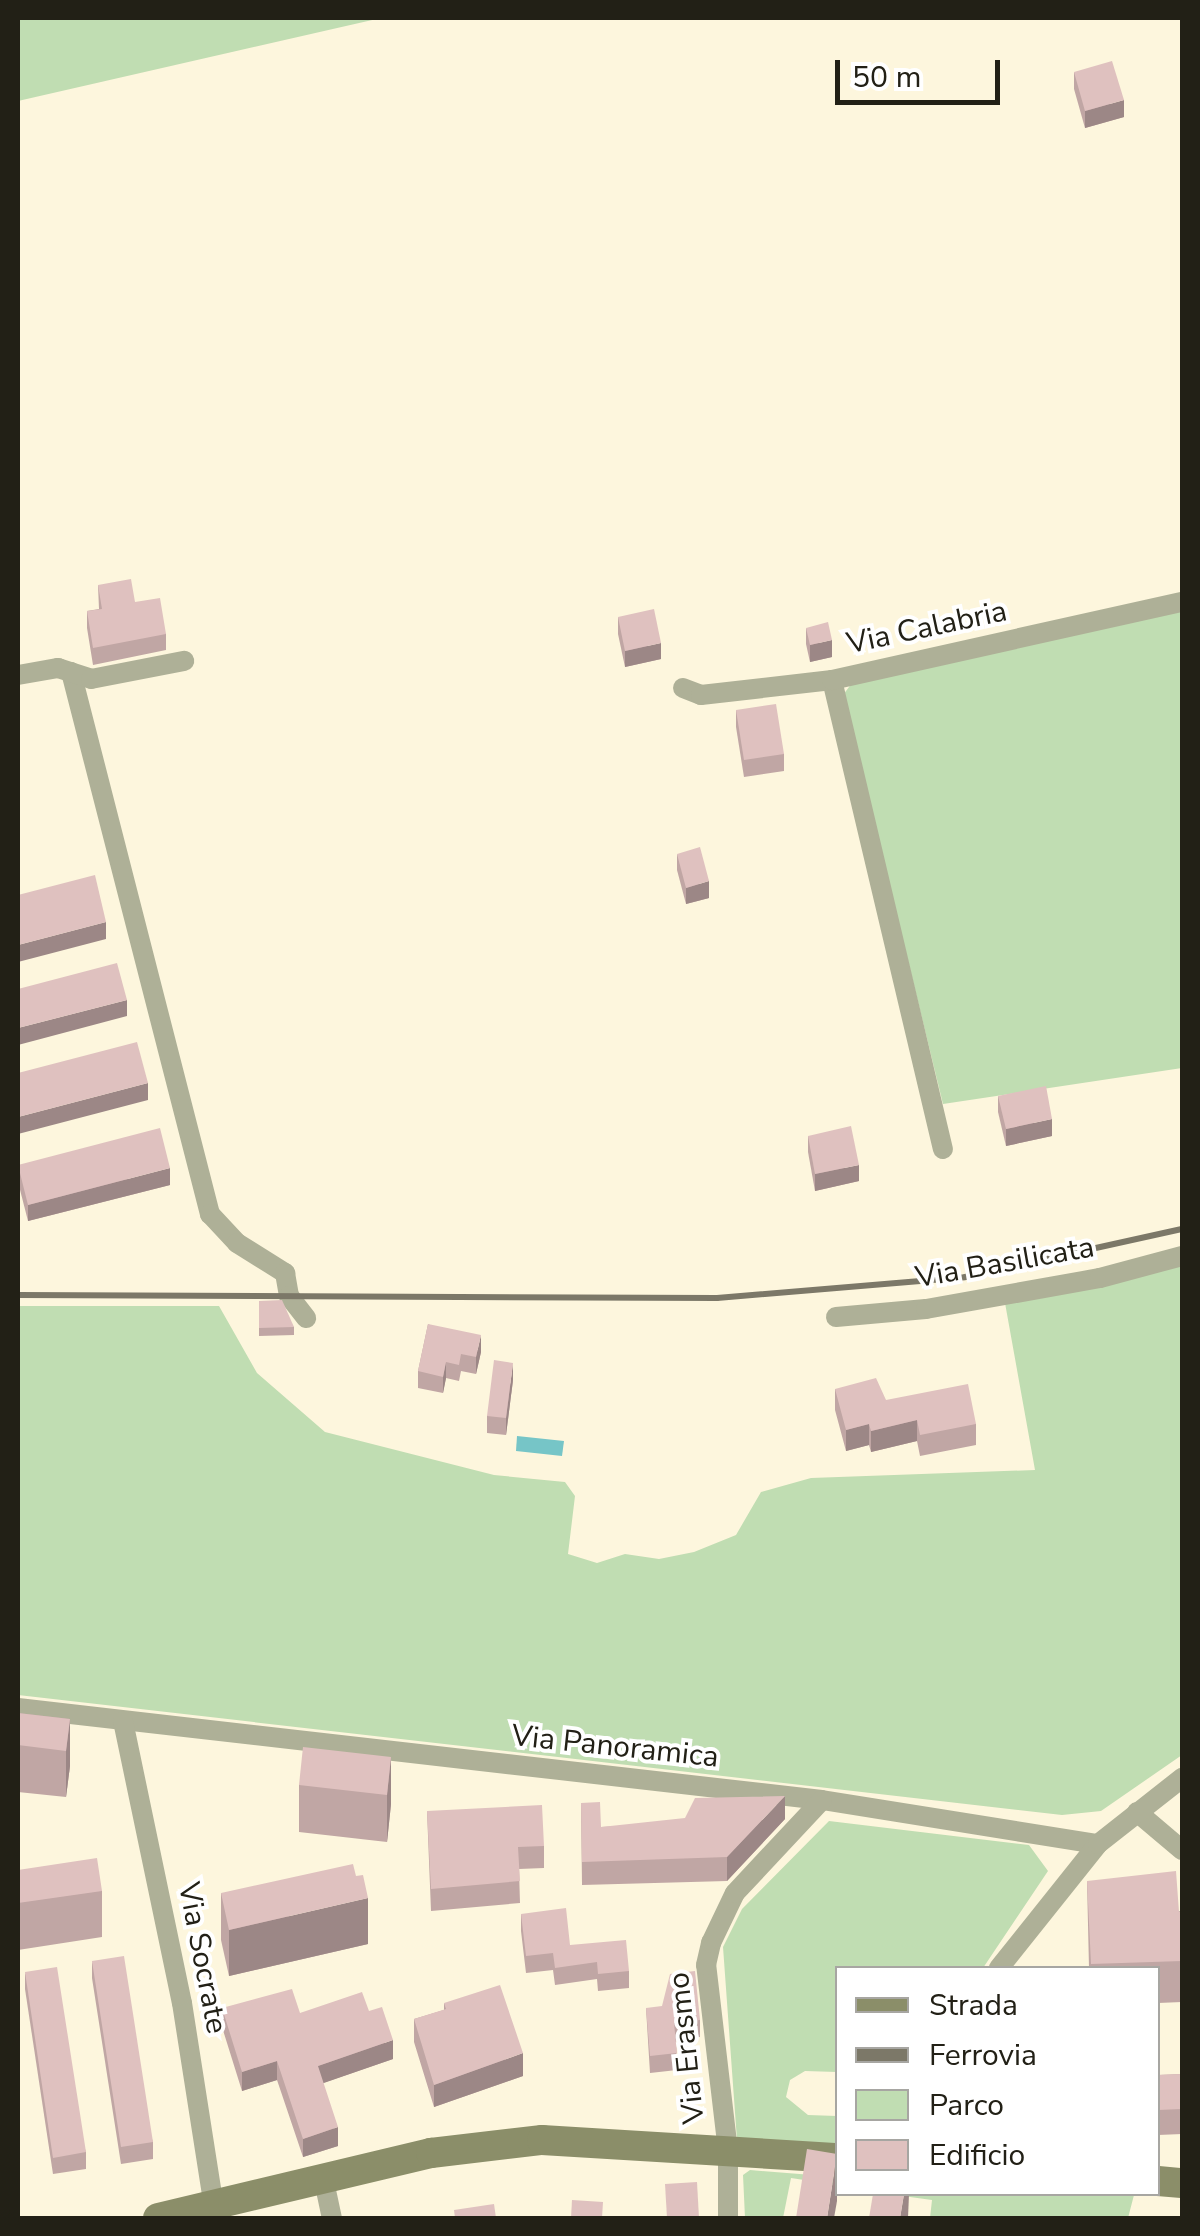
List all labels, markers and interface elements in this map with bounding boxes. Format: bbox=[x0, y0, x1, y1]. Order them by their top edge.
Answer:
scale bar bbox=[840, 40, 1005, 102]
text: 50 m bbox=[852, 57, 921, 98]
street label: Via Calabria bbox=[844, 593, 1010, 663]
street label: Via Basilicata bbox=[913, 1230, 1097, 1296]
street label: Via Panoramica bbox=[510, 1718, 720, 1776]
street label: Via Socrate bbox=[170, 1879, 234, 2037]
legend bbox=[835, 1966, 1160, 2196]
street label: Via Erasmo bbox=[661, 1971, 713, 2125]
text: Strada bbox=[929, 1985, 1018, 2026]
text: Ferrovia bbox=[929, 2035, 1037, 2076]
text: Parco bbox=[929, 2085, 1004, 2126]
text: Edificio bbox=[929, 2135, 1025, 2176]

